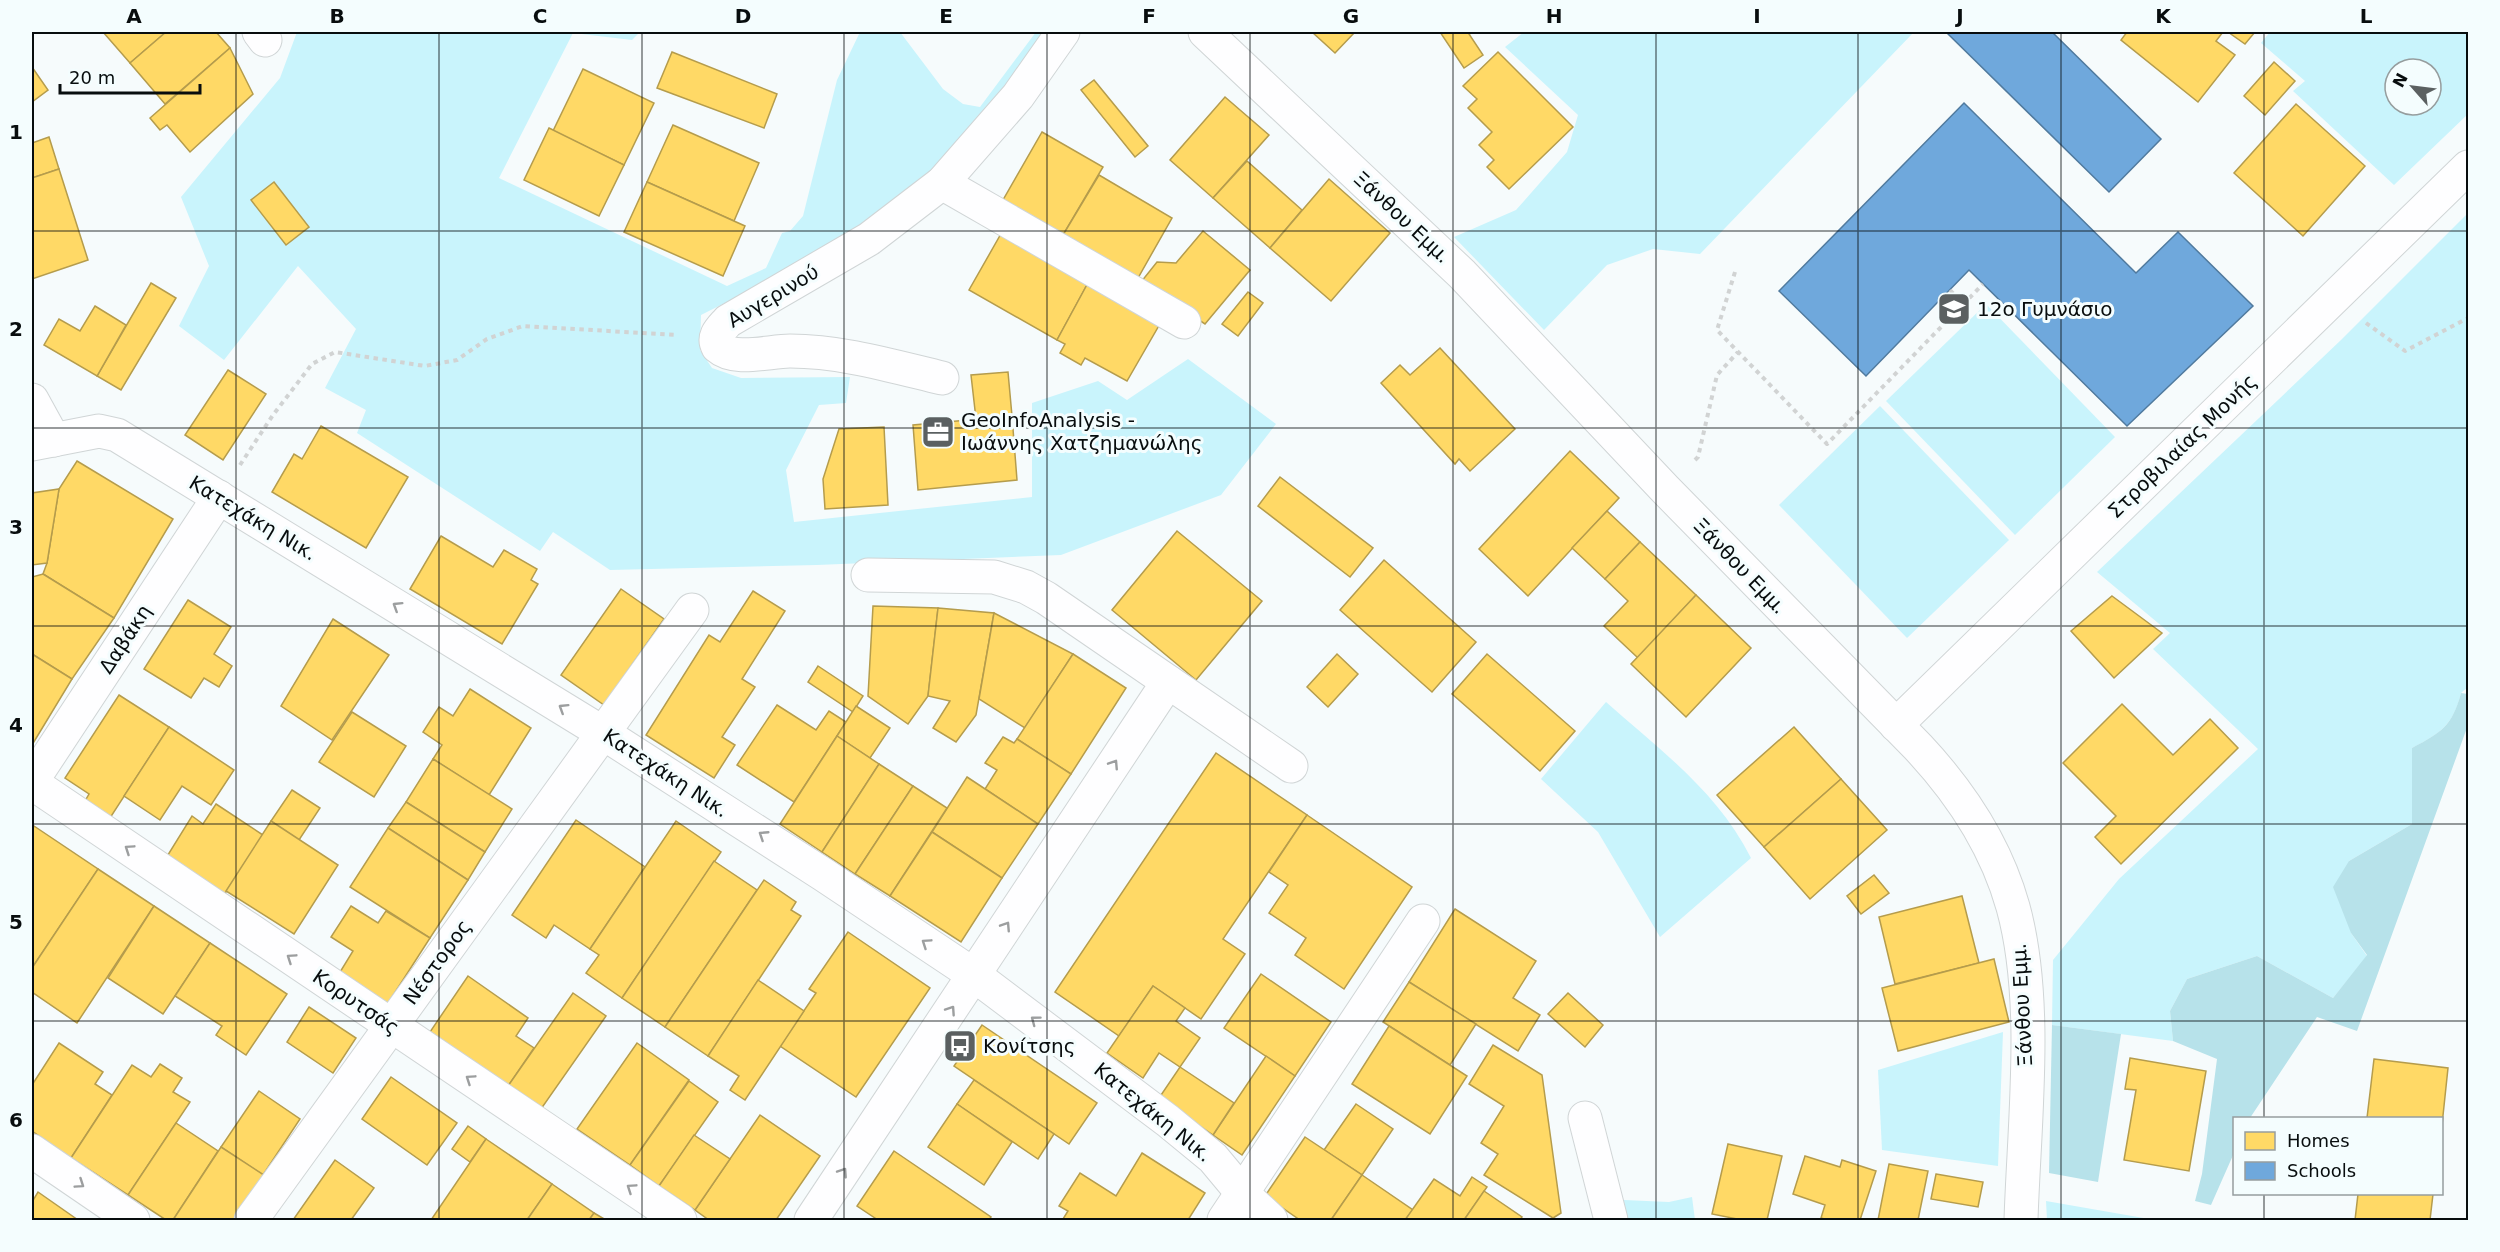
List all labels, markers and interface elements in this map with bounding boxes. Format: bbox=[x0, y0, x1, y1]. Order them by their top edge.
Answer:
text: A bbox=[126, 4, 142, 28]
text: B bbox=[329, 4, 345, 28]
text: C bbox=[533, 4, 547, 28]
text: D bbox=[735, 4, 751, 28]
text: E bbox=[939, 4, 953, 28]
text: F bbox=[1142, 4, 1156, 28]
text: G bbox=[1343, 4, 1359, 28]
text: H bbox=[1546, 4, 1562, 28]
text: I bbox=[1753, 4, 1761, 28]
text: J bbox=[1954, 4, 1964, 28]
text: K bbox=[2155, 4, 2172, 28]
text: L bbox=[2360, 4, 2373, 28]
scale bar bbox=[60, 57, 200, 95]
north arrow bbox=[2383, 57, 2443, 117]
text: 20 m bbox=[69, 67, 115, 88]
text: N bbox=[2389, 70, 2412, 91]
text: 1 bbox=[9, 120, 23, 144]
street label: Ξάνθου Εμμ. bbox=[1349, 166, 1455, 268]
street label: Αυγερινού bbox=[723, 259, 823, 333]
school or university icon: 12o Γυμνάσιο bbox=[1936, 291, 1972, 327]
place label: 12o Γυμνάσιο bbox=[1977, 297, 2113, 321]
text: 2 bbox=[9, 317, 23, 341]
street label: Στροβιλαίας Μονής bbox=[2103, 369, 2261, 523]
place label: GeoInfoAnalysis - Ιωάννης Χατζημανώλης bbox=[961, 408, 1203, 455]
office icon: GeoInfoAnalysis - Ιωάννης Χατζημανώλης bbox=[920, 414, 956, 450]
street label: Κατεχάκη Νικ. bbox=[185, 470, 321, 566]
street label: Ξάνθου Εμμ. bbox=[1688, 513, 1792, 619]
text: 3 bbox=[9, 515, 23, 539]
street label: Δαβάκη bbox=[94, 600, 156, 678]
one-way arrow bbox=[392, 603, 403, 614]
one-way arrow bbox=[559, 704, 569, 716]
text: 4 bbox=[9, 713, 23, 737]
street label: Κατεχάκη Νικ. bbox=[599, 724, 733, 822]
one-way arrow bbox=[1107, 759, 1118, 770]
one-way arrow bbox=[759, 831, 769, 843]
one-way arrow bbox=[124, 845, 135, 856]
text: 5 bbox=[9, 910, 23, 934]
street label: Νέστορος bbox=[398, 915, 476, 1009]
one-way arrow bbox=[999, 922, 1010, 933]
one-way arrow bbox=[921, 939, 932, 950]
street label: Ξάνθου Εμμ. bbox=[2007, 943, 2037, 1067]
one-way arrow bbox=[286, 954, 297, 965]
street label: Κορυτσάς bbox=[308, 964, 404, 1040]
one-way arrow bbox=[944, 1005, 955, 1016]
one-way arrow bbox=[1031, 1017, 1042, 1028]
bus stop icon: Κονίτσης bbox=[942, 1028, 978, 1064]
place label: Κονίτσης bbox=[983, 1034, 1075, 1058]
street label: Κατεχάκη Νικ. bbox=[1089, 1057, 1217, 1167]
one-way arrow bbox=[465, 1075, 476, 1086]
text: 6 bbox=[9, 1108, 23, 1132]
legend bbox=[2233, 1117, 2443, 1195]
text: Homes bbox=[2287, 1130, 2350, 1151]
text: Schools bbox=[2287, 1160, 2356, 1181]
one-way arrow bbox=[836, 1168, 847, 1179]
one-way arrow bbox=[73, 1177, 84, 1188]
one-way arrow bbox=[627, 1184, 638, 1195]

